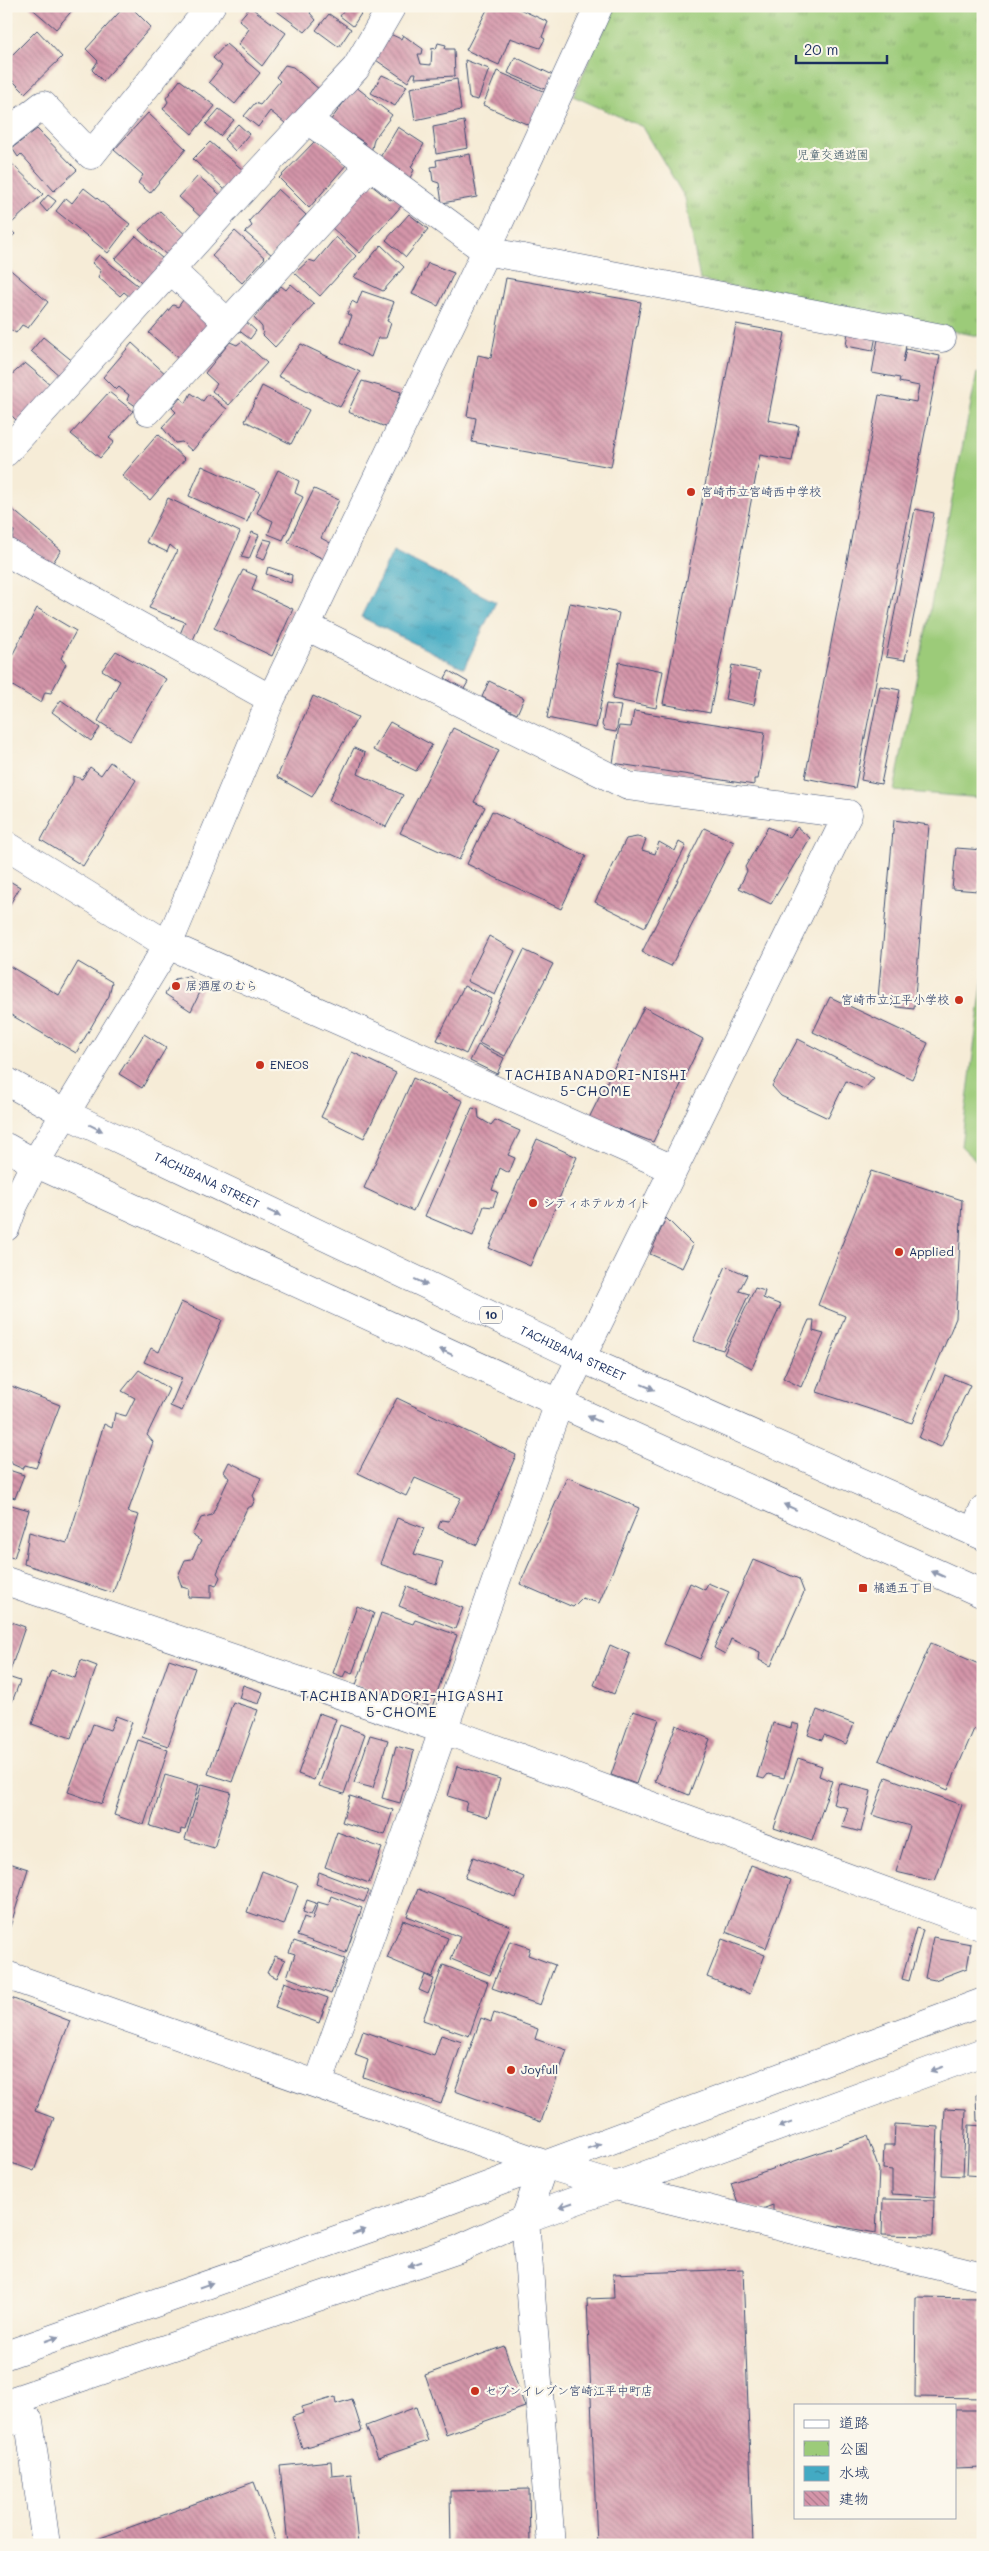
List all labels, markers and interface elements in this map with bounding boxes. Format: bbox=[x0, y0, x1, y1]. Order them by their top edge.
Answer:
scale bar bbox=[796, 32, 888, 64]
text: 20 m bbox=[804, 39, 838, 59]
park label: 児童交通遊園 bbox=[797, 146, 869, 162]
place label: 宮崎市立宮崎西中学校 bbox=[701, 483, 821, 499]
marker: 宮崎市立宮崎西中学校 bbox=[685, 486, 697, 498]
place label: 居酒屋のむら bbox=[186, 977, 258, 993]
marker: 居酒屋のむら bbox=[170, 980, 182, 992]
place label: 宮崎市立江平小学校 bbox=[841, 991, 949, 1007]
marker: 宮崎市立江平小学校 bbox=[953, 994, 965, 1006]
place label: ENEOS bbox=[270, 1056, 309, 1072]
marker: ENEOS bbox=[254, 1059, 266, 1071]
district label: TACHIBANADORI-NISHI 5-CHOME bbox=[505, 1065, 687, 1100]
one-way arrow bbox=[89, 1125, 103, 1133]
street label: TACHIBANA STREET bbox=[152, 1148, 263, 1212]
place label: シティホテルカイト bbox=[543, 1194, 651, 1210]
marker: シティホテルカイト bbox=[527, 1197, 539, 1209]
one-way arrow bbox=[267, 1209, 282, 1217]
place label: Applied bbox=[909, 1243, 954, 1259]
marker: Applied bbox=[893, 1246, 905, 1258]
one-way arrow bbox=[414, 1278, 428, 1286]
road number: 10 bbox=[480, 1306, 502, 1324]
street label: TACHIBANA STREET bbox=[518, 1321, 629, 1384]
one-way arrow bbox=[439, 1347, 453, 1355]
one-way arrow bbox=[641, 1383, 655, 1391]
one-way arrow bbox=[587, 1415, 601, 1423]
one-way arrow bbox=[783, 1503, 797, 1511]
one-way arrow bbox=[931, 1570, 945, 1578]
place label: 橘通五丁目 bbox=[873, 1579, 933, 1595]
marker: 橘通五丁目 bbox=[857, 1582, 869, 1594]
district label: TACHIBANADORI-HIGASHI 5-CHOME bbox=[300, 1686, 504, 1721]
place label: Joyfull bbox=[521, 2061, 558, 2077]
marker: Joyfull bbox=[505, 2064, 517, 2076]
one-way arrow bbox=[930, 2065, 944, 2073]
one-way arrow bbox=[777, 2121, 792, 2129]
one-way arrow bbox=[586, 2141, 601, 2149]
one-way arrow bbox=[559, 2202, 574, 2209]
one-way arrow bbox=[352, 2227, 367, 2235]
one-way arrow bbox=[407, 2260, 422, 2268]
one-way arrow bbox=[198, 2281, 213, 2288]
one-way arrow bbox=[45, 2335, 60, 2342]
place label: セブンイレブン宮崎江平中町店 bbox=[485, 2382, 653, 2398]
marker: セブンイレブン宮崎江平中町店 bbox=[469, 2385, 481, 2397]
legend bbox=[794, 2404, 956, 2518]
text: 道路 bbox=[839, 2412, 869, 2432]
text: 公園 bbox=[839, 2438, 869, 2458]
text: 水域 bbox=[839, 2462, 869, 2482]
text: 建物 bbox=[839, 2488, 869, 2508]

